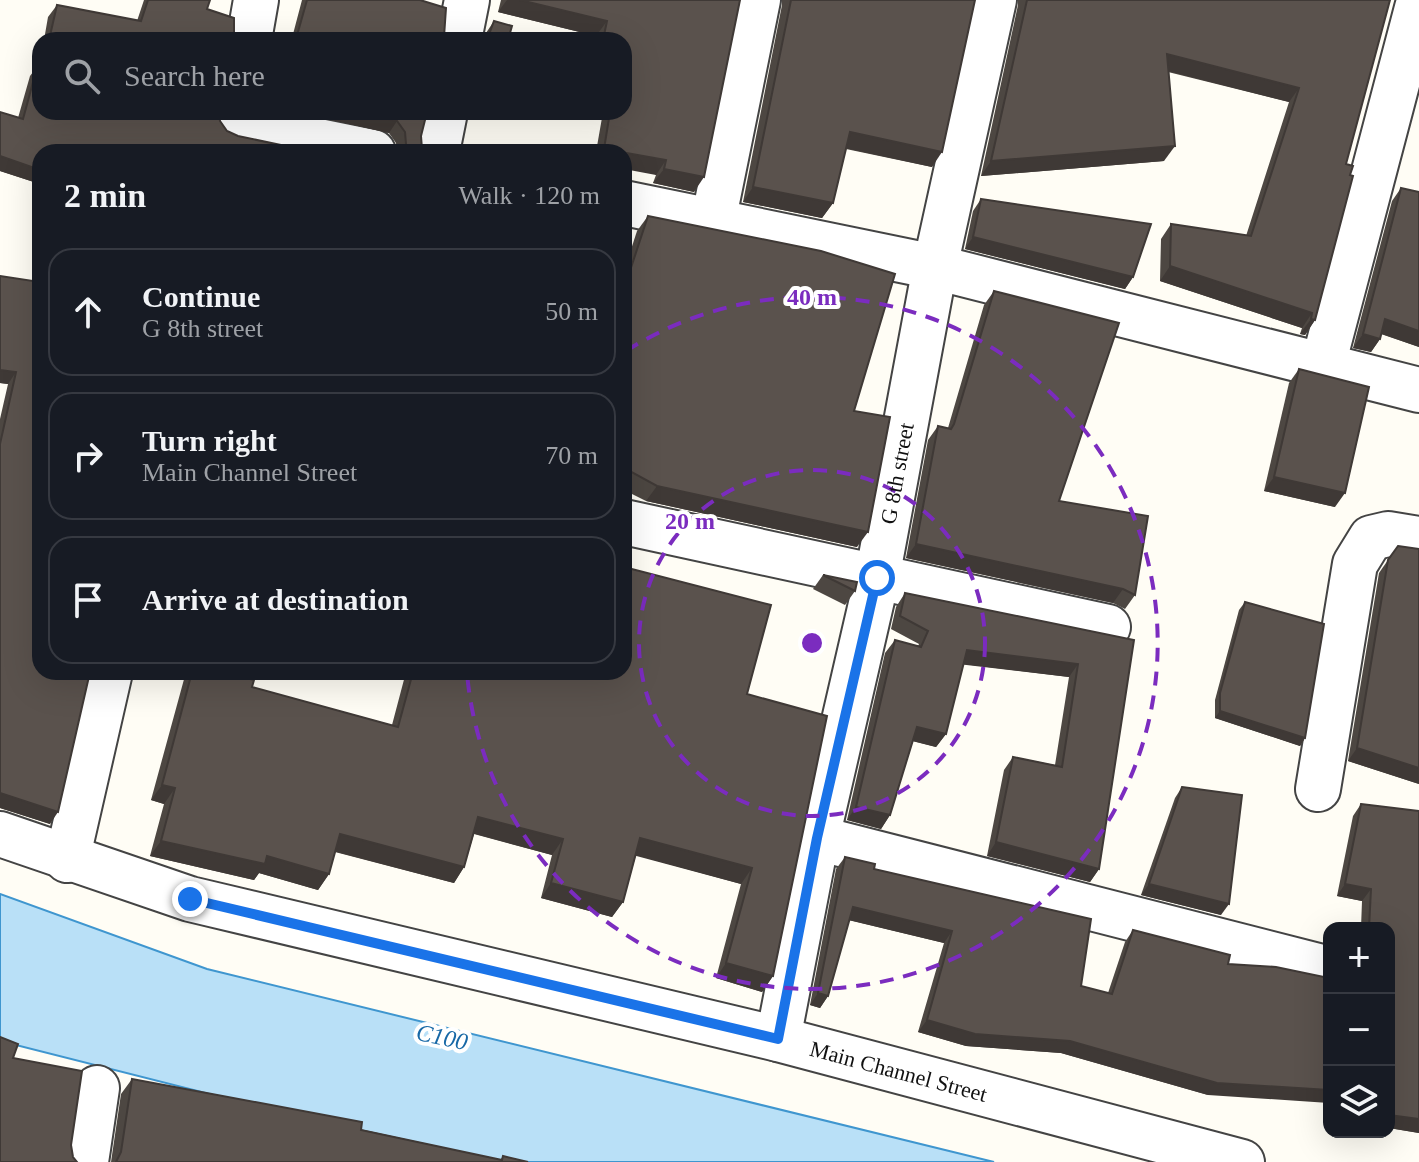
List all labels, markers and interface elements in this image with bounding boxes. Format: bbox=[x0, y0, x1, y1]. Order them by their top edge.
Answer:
search box bbox=[32, 32, 632, 120]
icon: search bbox=[60, 54, 104, 98]
text: Search here bbox=[124, 59, 265, 92]
text: 2 min bbox=[64, 177, 146, 214]
text: Walk · 120 m bbox=[458, 181, 600, 210]
text: Continue bbox=[142, 280, 260, 313]
text: 40 m bbox=[787, 284, 837, 310]
icon: ahead bbox=[66, 290, 110, 334]
text: 50 m bbox=[545, 297, 598, 326]
text: G 8th street bbox=[142, 314, 263, 343]
street label: G 8th street bbox=[875, 421, 919, 526]
text: Turn right bbox=[142, 424, 277, 457]
icon: right bbox=[66, 434, 110, 478]
text: 70 m bbox=[545, 441, 598, 470]
text: Main Channel Street bbox=[142, 458, 357, 487]
text: 20 m bbox=[665, 508, 715, 534]
route start bbox=[859, 560, 895, 596]
icon: arrive bbox=[66, 578, 110, 622]
text: Arrive at destination bbox=[142, 583, 409, 616]
centre of rings bbox=[798, 629, 826, 657]
route end bbox=[172, 881, 208, 917]
map controls bbox=[1323, 922, 1395, 1138]
button: + bbox=[1323, 922, 1395, 994]
button: − bbox=[1323, 994, 1395, 1066]
water label: C100 bbox=[414, 1019, 470, 1055]
street label: Main Channel Street bbox=[807, 1036, 990, 1107]
button: layers bbox=[1323, 1066, 1395, 1138]

